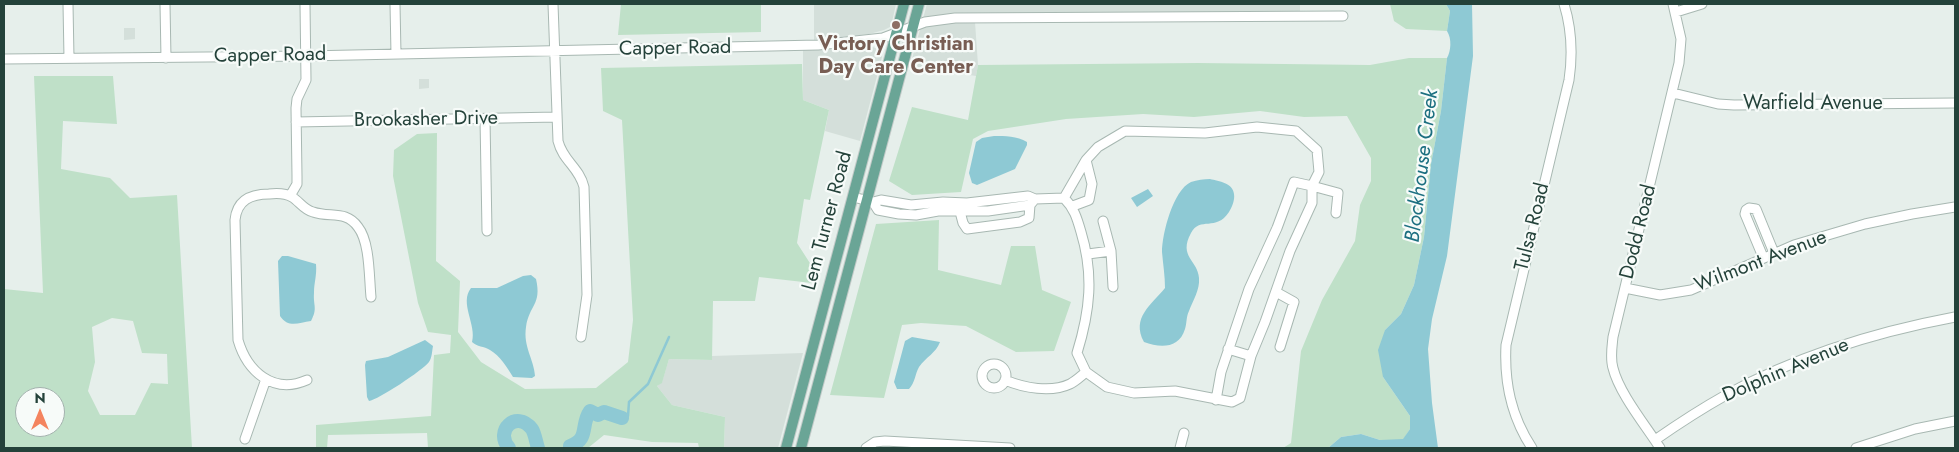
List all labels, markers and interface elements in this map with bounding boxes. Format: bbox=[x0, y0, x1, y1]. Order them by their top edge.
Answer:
marker: Victory Christian Day Care Center bbox=[890, 19, 902, 31]
place label: Victory Christian Day Care Center bbox=[818, 33, 974, 80]
street label: Capper Road bbox=[619, 36, 731, 62]
street label: Capper Road bbox=[214, 43, 326, 69]
water label: Blockhouse Creek bbox=[1401, 88, 1445, 244]
street label: Warfield Avenue bbox=[1743, 92, 1883, 116]
street label: Brookasher Drive bbox=[354, 107, 498, 133]
street label: Lem Turner Road bbox=[798, 149, 858, 293]
street label: Tulsa Road bbox=[1511, 181, 1555, 273]
street label: Dodd Road bbox=[1616, 182, 1662, 282]
street label: Wilmont Avenue bbox=[1691, 226, 1831, 298]
street label: Dolphin Avenue bbox=[1719, 334, 1853, 408]
north arrow bbox=[15, 387, 65, 437]
text: N bbox=[34, 388, 46, 408]

